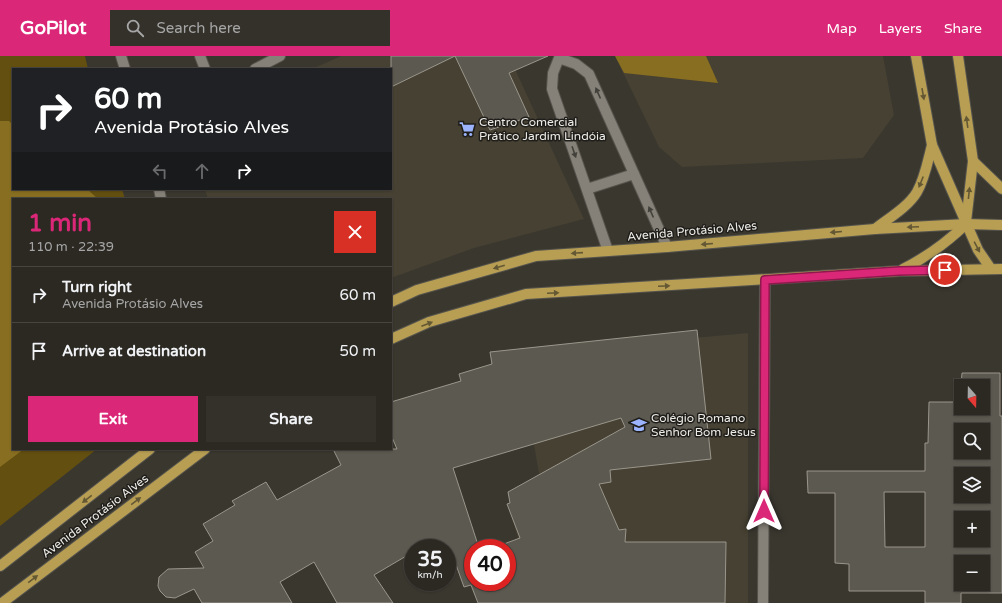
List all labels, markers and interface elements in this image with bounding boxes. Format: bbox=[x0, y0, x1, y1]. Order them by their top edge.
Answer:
search box bbox=[110, 10, 390, 46]
text: GoPilot bbox=[20, 17, 86, 39]
icon: search bbox=[124, 17, 146, 39]
text: Search here bbox=[156, 19, 241, 37]
text: Map bbox=[827, 20, 857, 37]
text: Layers bbox=[879, 20, 922, 37]
text: Share bbox=[944, 20, 982, 37]
text: 60 m bbox=[94, 82, 162, 116]
icon: right bbox=[28, 84, 80, 136]
one-way arrow bbox=[594, 87, 601, 99]
one-way arrow bbox=[920, 88, 926, 101]
place label: Centro Comercial Prático Jardim Lindóia bbox=[479, 115, 606, 143]
text: Avenida Protásio Alves bbox=[94, 116, 289, 138]
one-way arrow bbox=[964, 116, 970, 128]
supermarket icon: Centro Comercial Prático Jardim Lindóia bbox=[458, 120, 476, 138]
one-way arrow bbox=[571, 146, 577, 158]
icon: left bbox=[149, 160, 171, 182]
icon: ahead bbox=[191, 160, 213, 182]
icon: right bbox=[233, 160, 255, 182]
one-way arrow bbox=[917, 177, 923, 189]
one-way arrow bbox=[966, 186, 973, 199]
one-way arrow bbox=[648, 206, 654, 217]
text: 1 min bbox=[28, 209, 92, 238]
button: close bbox=[334, 211, 376, 253]
street label: Avenida Protásio Alves bbox=[627, 218, 758, 244]
one-way arrow bbox=[906, 224, 919, 230]
one-way arrow bbox=[830, 229, 842, 236]
text: 110 m · 22:39 bbox=[28, 239, 114, 255]
one-way arrow bbox=[701, 240, 713, 247]
one-way arrow bbox=[974, 241, 981, 253]
one-way arrow bbox=[571, 250, 583, 257]
pin bbox=[928, 253, 962, 287]
icon: arrive bbox=[934, 259, 956, 281]
one-way arrow bbox=[492, 264, 504, 270]
text: Turn right bbox=[62, 278, 132, 296]
one-way arrow bbox=[658, 283, 671, 289]
icon: right bbox=[28, 284, 50, 306]
text: 60 m bbox=[339, 286, 376, 304]
one-way arrow bbox=[546, 289, 559, 296]
text: Avenida Protásio Alves bbox=[62, 296, 203, 312]
one-way arrow bbox=[421, 320, 433, 326]
icon: arrive bbox=[28, 340, 50, 362]
text: Arrive at destination bbox=[62, 342, 206, 360]
text: 50 m bbox=[339, 342, 376, 360]
north arrow bbox=[954, 379, 990, 415]
map controls bbox=[954, 379, 990, 591]
button: Exit bbox=[28, 396, 198, 442]
button: Share bbox=[206, 396, 376, 442]
place label: Colégio Romano Senhor Bom Jesus bbox=[651, 411, 756, 439]
school or university icon: Colégio Romano Senhor Bom Jesus bbox=[630, 416, 648, 434]
button: search bbox=[954, 423, 990, 459]
button: layers bbox=[954, 467, 990, 503]
street label: Avenida Protásio Alves bbox=[39, 471, 151, 561]
position arrow bbox=[743, 490, 785, 532]
one-way arrow bbox=[81, 494, 92, 503]
one-way arrow bbox=[131, 497, 142, 505]
button: + bbox=[954, 511, 990, 547]
speed limit sign: 40 bbox=[464, 539, 516, 591]
text: 35 bbox=[417, 548, 443, 572]
button: − bbox=[954, 555, 990, 591]
text: km/h bbox=[417, 569, 443, 581]
one-way arrow bbox=[27, 575, 38, 584]

